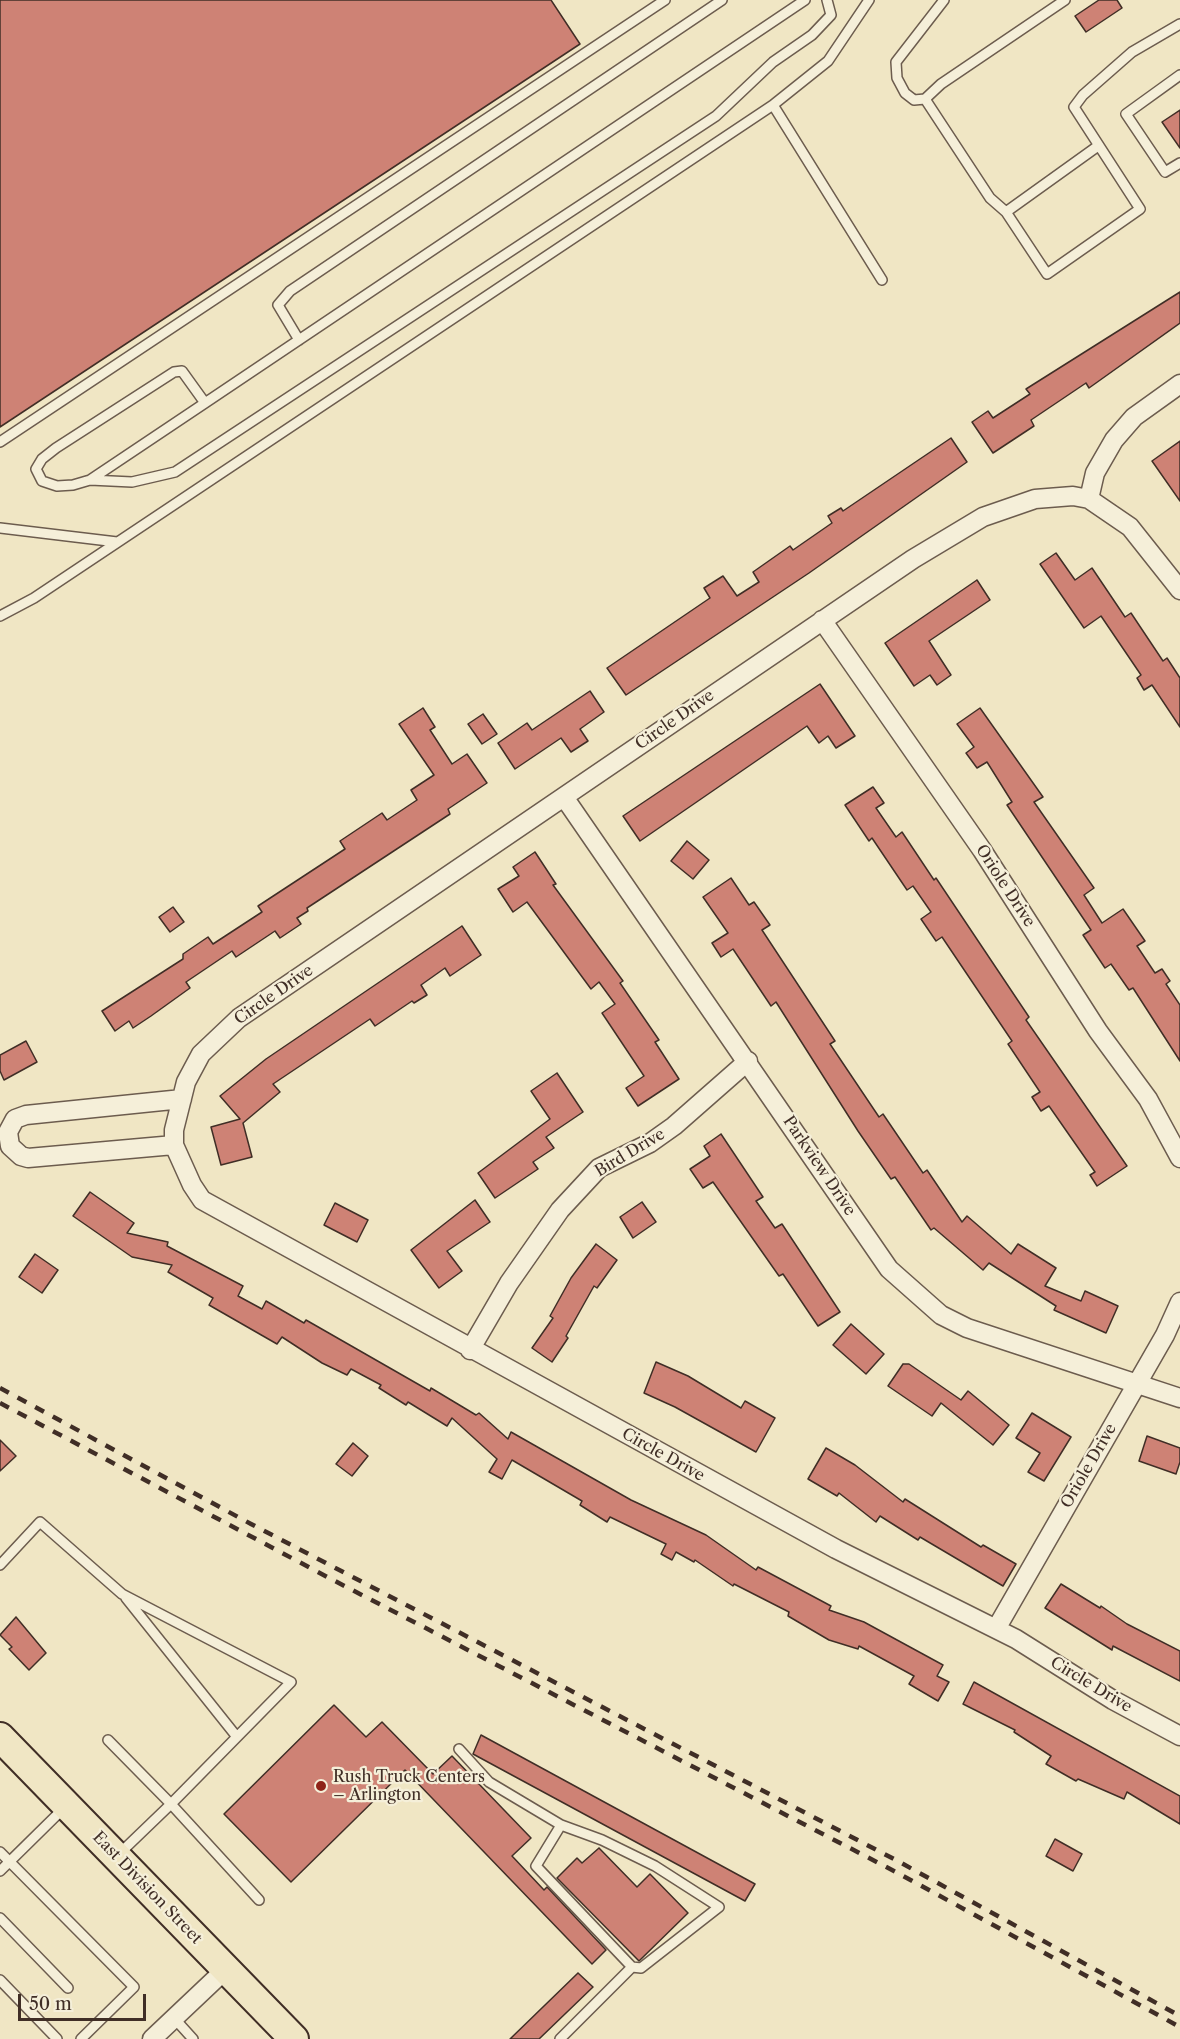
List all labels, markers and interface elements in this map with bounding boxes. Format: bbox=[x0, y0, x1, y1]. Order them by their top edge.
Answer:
street label: Circle Drive bbox=[632, 686, 718, 754]
street label: Oriole Drive bbox=[971, 841, 1039, 931]
street label: Circle Drive bbox=[231, 961, 317, 1029]
street label: Parkview Drive bbox=[779, 1113, 859, 1219]
street label: Bird Drive bbox=[592, 1125, 668, 1181]
street label: Oriole Drive bbox=[1057, 1420, 1121, 1512]
street label: Circle Drive bbox=[618, 1424, 708, 1486]
street label: Circle Drive bbox=[1047, 1653, 1135, 1717]
place label: Rush Truck Centers – Arlington bbox=[333, 1767, 485, 1805]
marker: Rush Truck Centers – Arlington bbox=[314, 1779, 328, 1793]
street label: East Division Street bbox=[88, 1828, 206, 1948]
scale bar bbox=[21, 1982, 148, 2020]
text: 50 m bbox=[29, 1993, 72, 2015]

